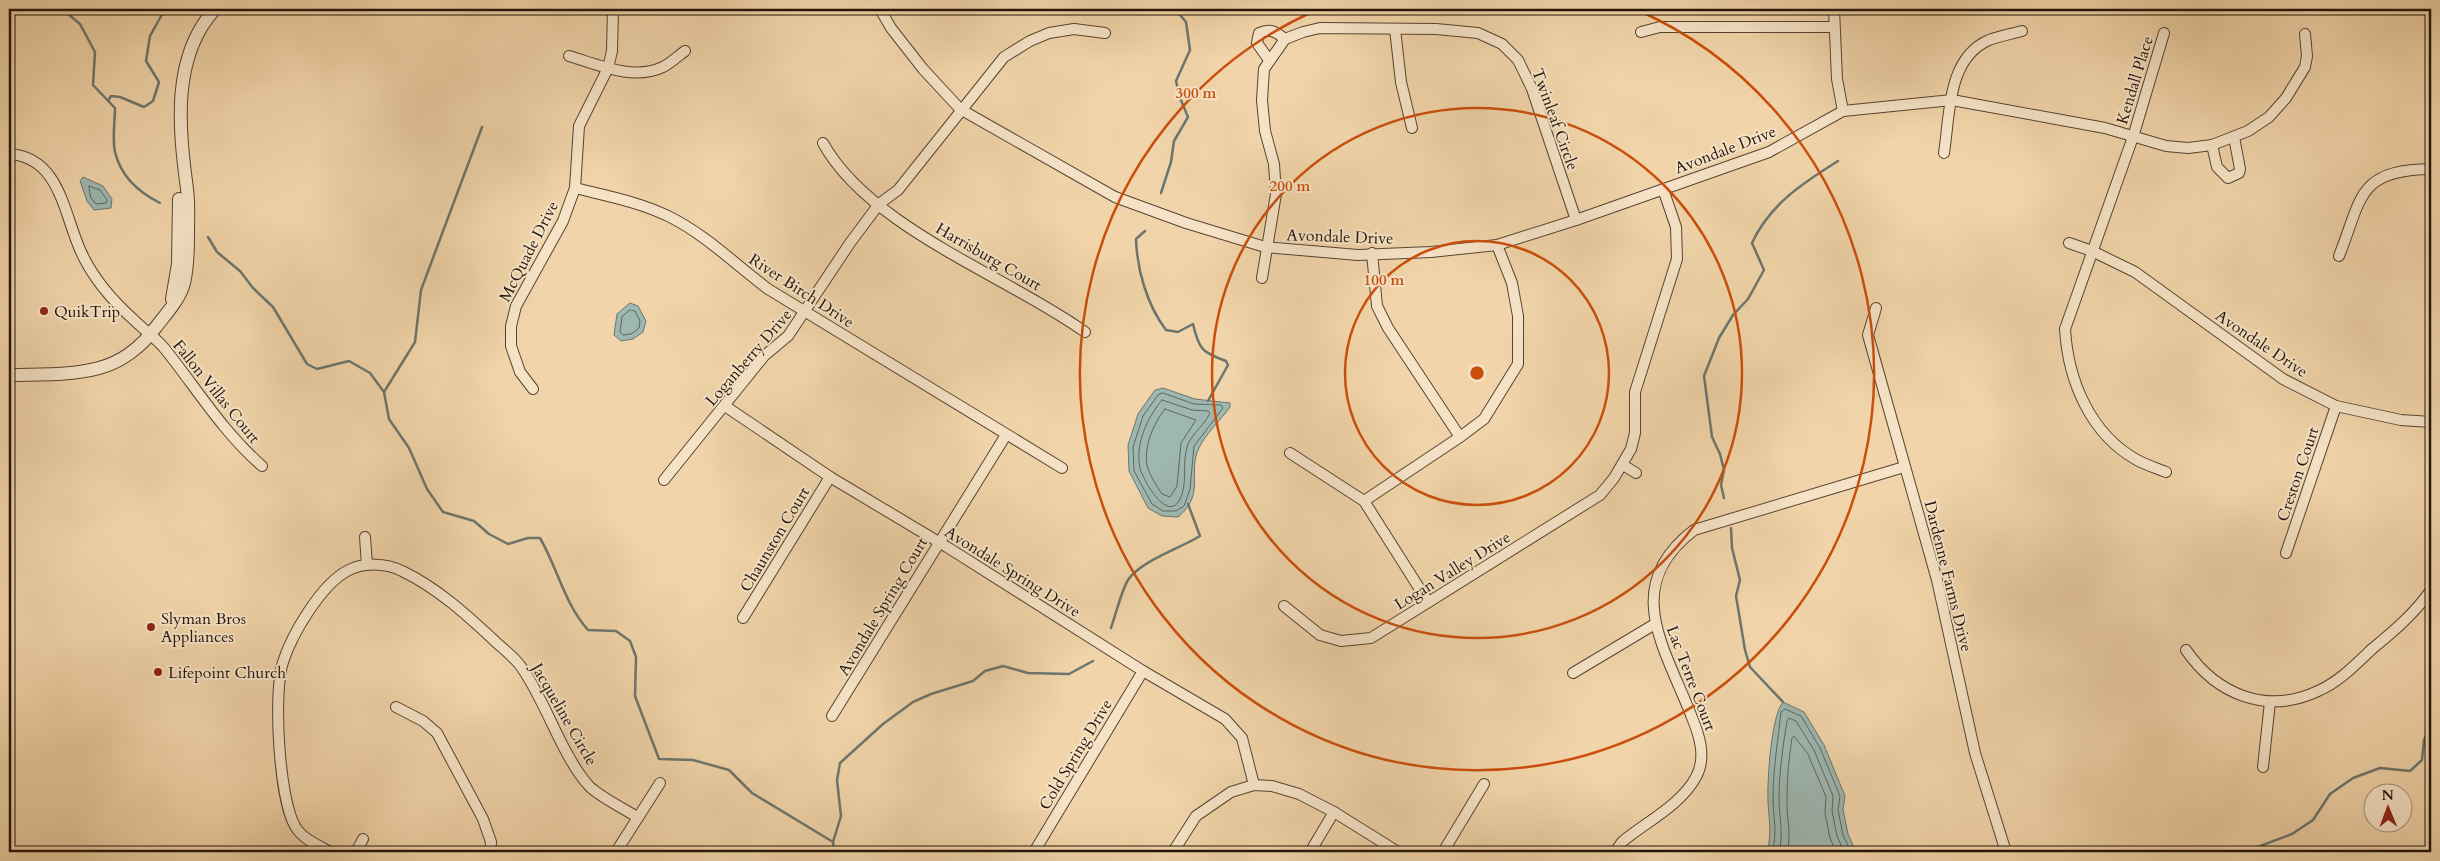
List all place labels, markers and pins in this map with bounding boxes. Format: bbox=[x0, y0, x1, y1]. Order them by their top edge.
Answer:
place label: QuikTrip bbox=[54, 301, 120, 323]
marker: QuikTrip bbox=[38, 305, 50, 317]
centre of rings bbox=[1468, 364, 1486, 382]
place label: Slyman Bros Appliances bbox=[161, 608, 246, 648]
marker: Slyman Bros Appliances bbox=[145, 621, 157, 633]
place label: Lifepoint Church bbox=[168, 662, 286, 684]
marker: Lifepoint Church bbox=[152, 666, 164, 678]

